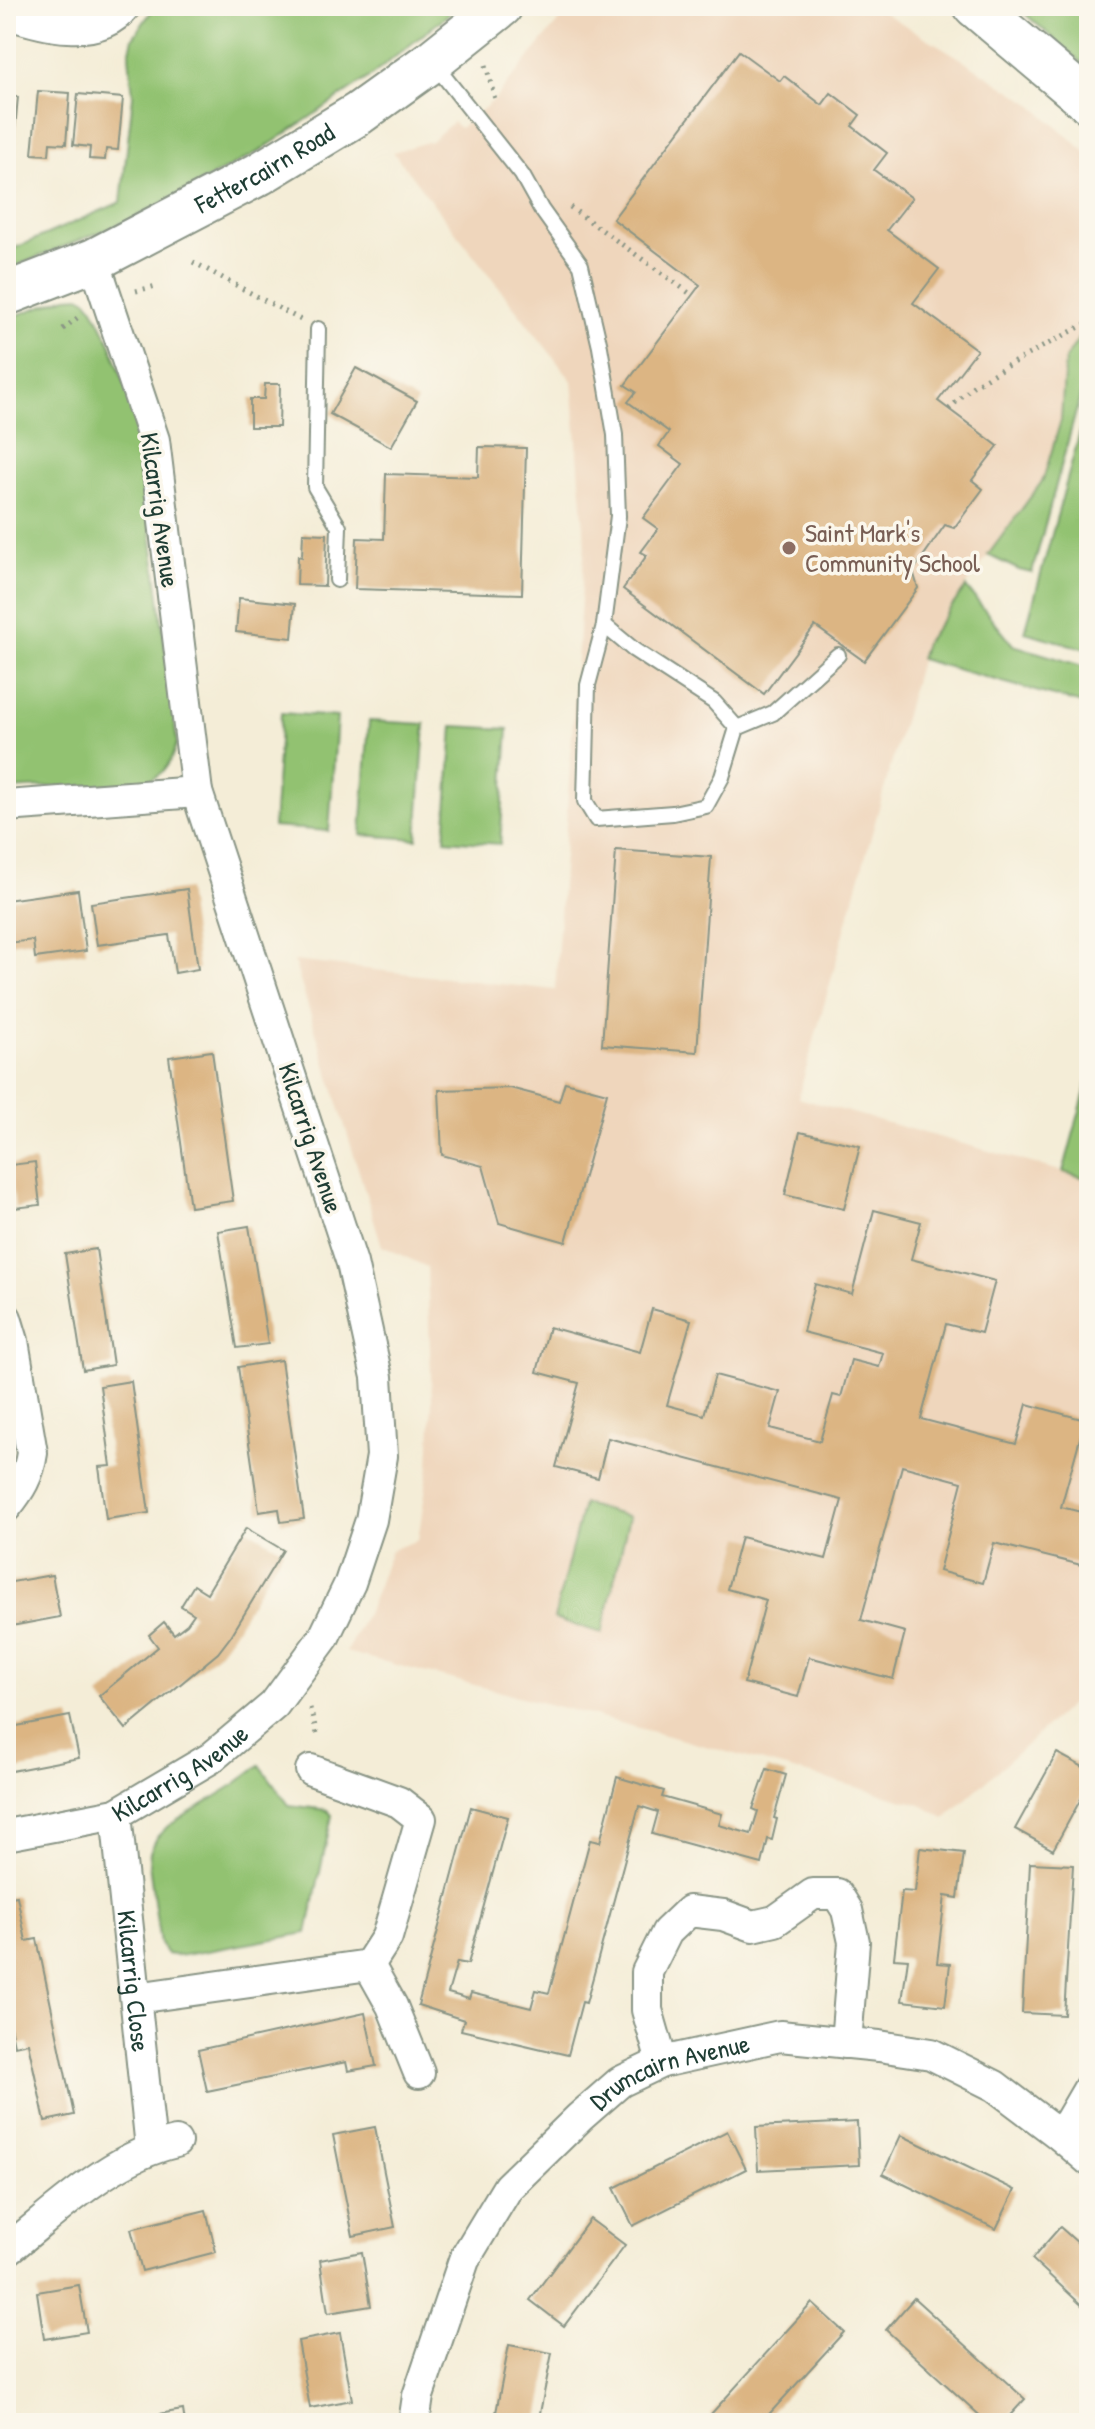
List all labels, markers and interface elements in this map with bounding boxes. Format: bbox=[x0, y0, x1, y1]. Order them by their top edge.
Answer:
street label: Fettercairn Road bbox=[188, 115, 341, 222]
street label: Kilcarrig Avenue bbox=[132, 430, 189, 590]
place label: Saint Mark's Community School bbox=[805, 515, 980, 580]
marker: Saint Mark's Community School bbox=[780, 539, 798, 557]
street label: Kilcarrig Avenue bbox=[271, 1058, 352, 1217]
street label: Kilcarrig Avenue bbox=[105, 1716, 255, 1830]
street label: Kilcarrig Close bbox=[109, 1909, 159, 2054]
street label: Drumcairn Avenue bbox=[582, 2025, 753, 2118]

